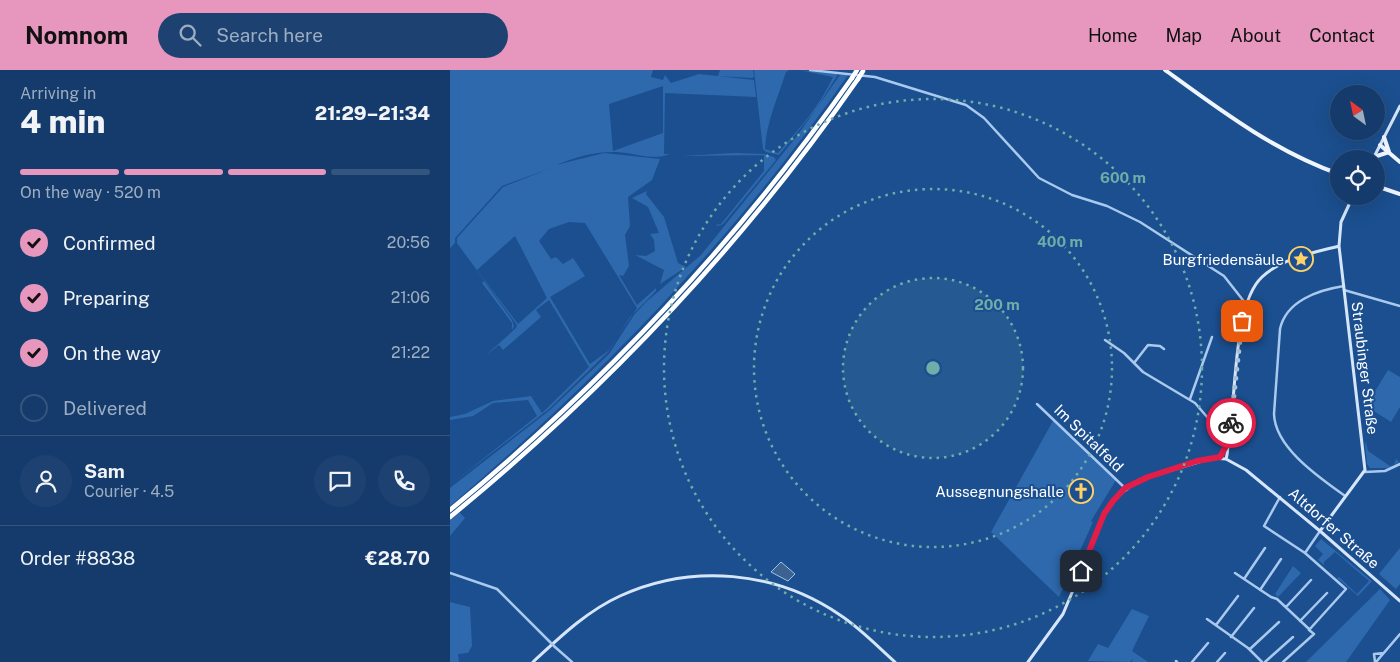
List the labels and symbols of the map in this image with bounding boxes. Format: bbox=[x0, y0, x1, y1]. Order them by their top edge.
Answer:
north arrow bbox=[1330, 85, 1385, 140]
text: 600 m bbox=[1100, 169, 1146, 186]
text: 400 m bbox=[1037, 233, 1083, 250]
place icon: Burgfriedensäule bbox=[1288, 246, 1314, 272]
place label: Burgfriedensäule bbox=[1163, 251, 1284, 268]
text: 200 m bbox=[974, 296, 1020, 313]
pin bbox=[1221, 300, 1263, 342]
street label: Straubinger Straße bbox=[1348, 301, 1382, 435]
centre of rings bbox=[924, 359, 942, 377]
courier bbox=[1206, 398, 1256, 448]
street label: Im Spitalfeld bbox=[1051, 401, 1127, 475]
church icon: Aussegnungshalle bbox=[1068, 478, 1094, 504]
place label: Aussegnungshalle bbox=[935, 483, 1064, 500]
street label: Altdorfer Straße bbox=[1285, 484, 1383, 572]
pin bbox=[1060, 550, 1102, 592]

